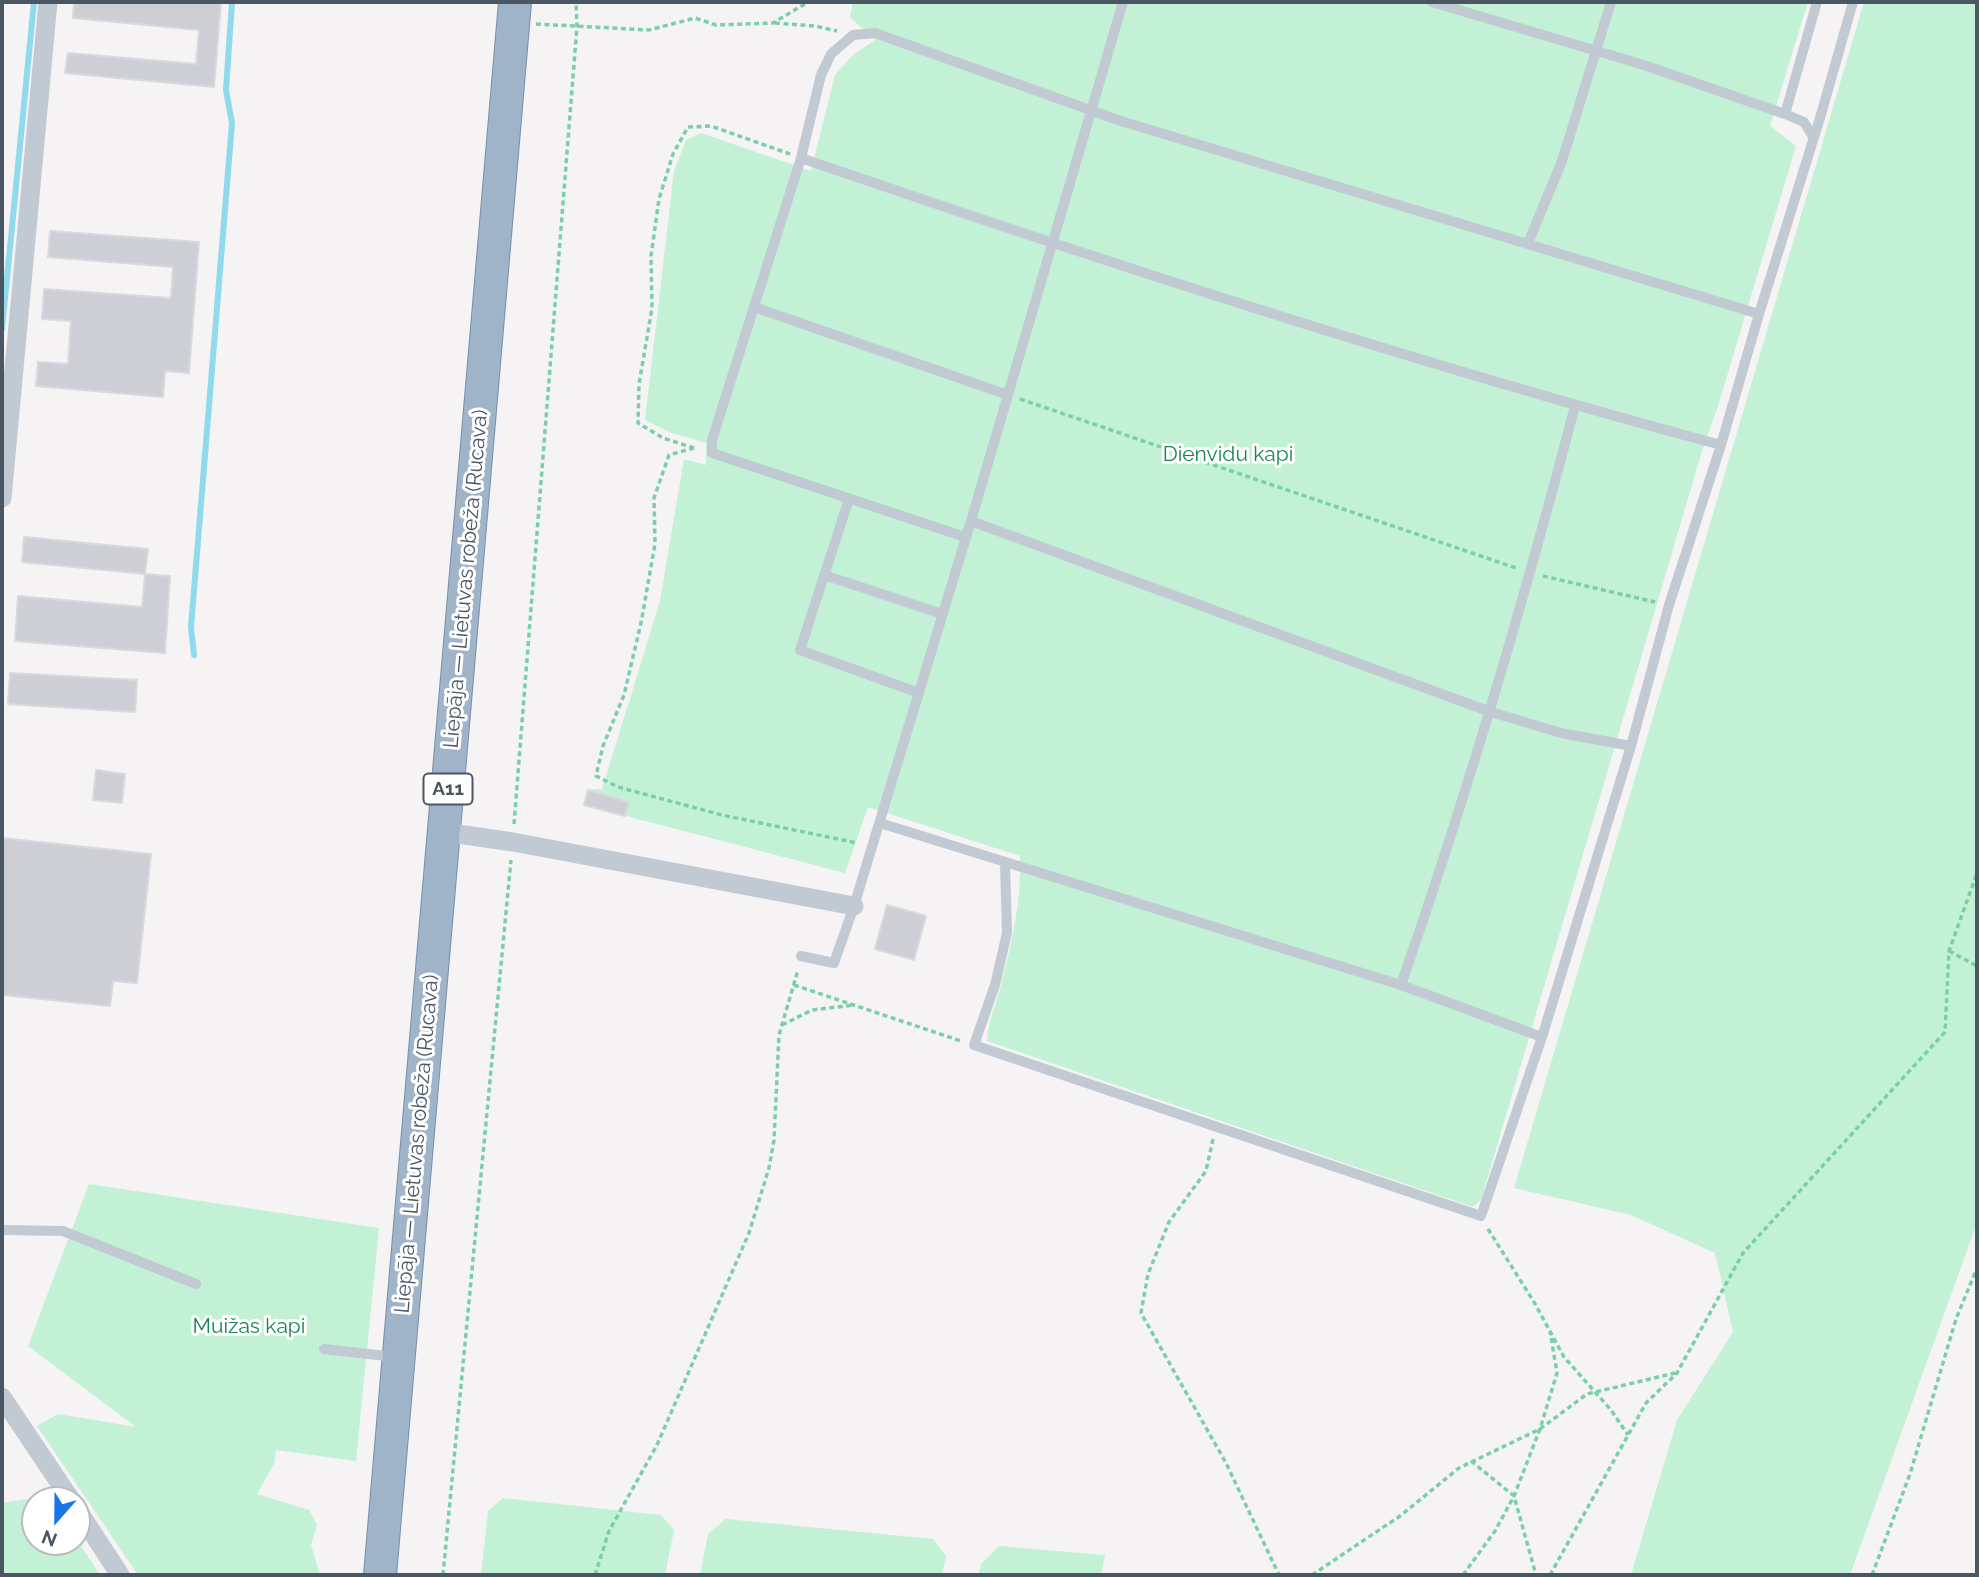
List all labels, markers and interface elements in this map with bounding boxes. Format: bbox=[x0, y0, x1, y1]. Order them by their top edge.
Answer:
street label: Liepāja — Lietuvas robeža (Rucava) bbox=[439, 409, 493, 749]
park label: Dienvidu kapi bbox=[1163, 442, 1293, 468]
road number: A11 bbox=[424, 774, 472, 804]
street label: Liepāja — Lietuvas robeža (Rucava) bbox=[390, 974, 444, 1314]
park label: Muižas kapi bbox=[193, 1314, 305, 1340]
north arrow bbox=[21, 1486, 91, 1556]
text: N bbox=[38, 1526, 60, 1552]

